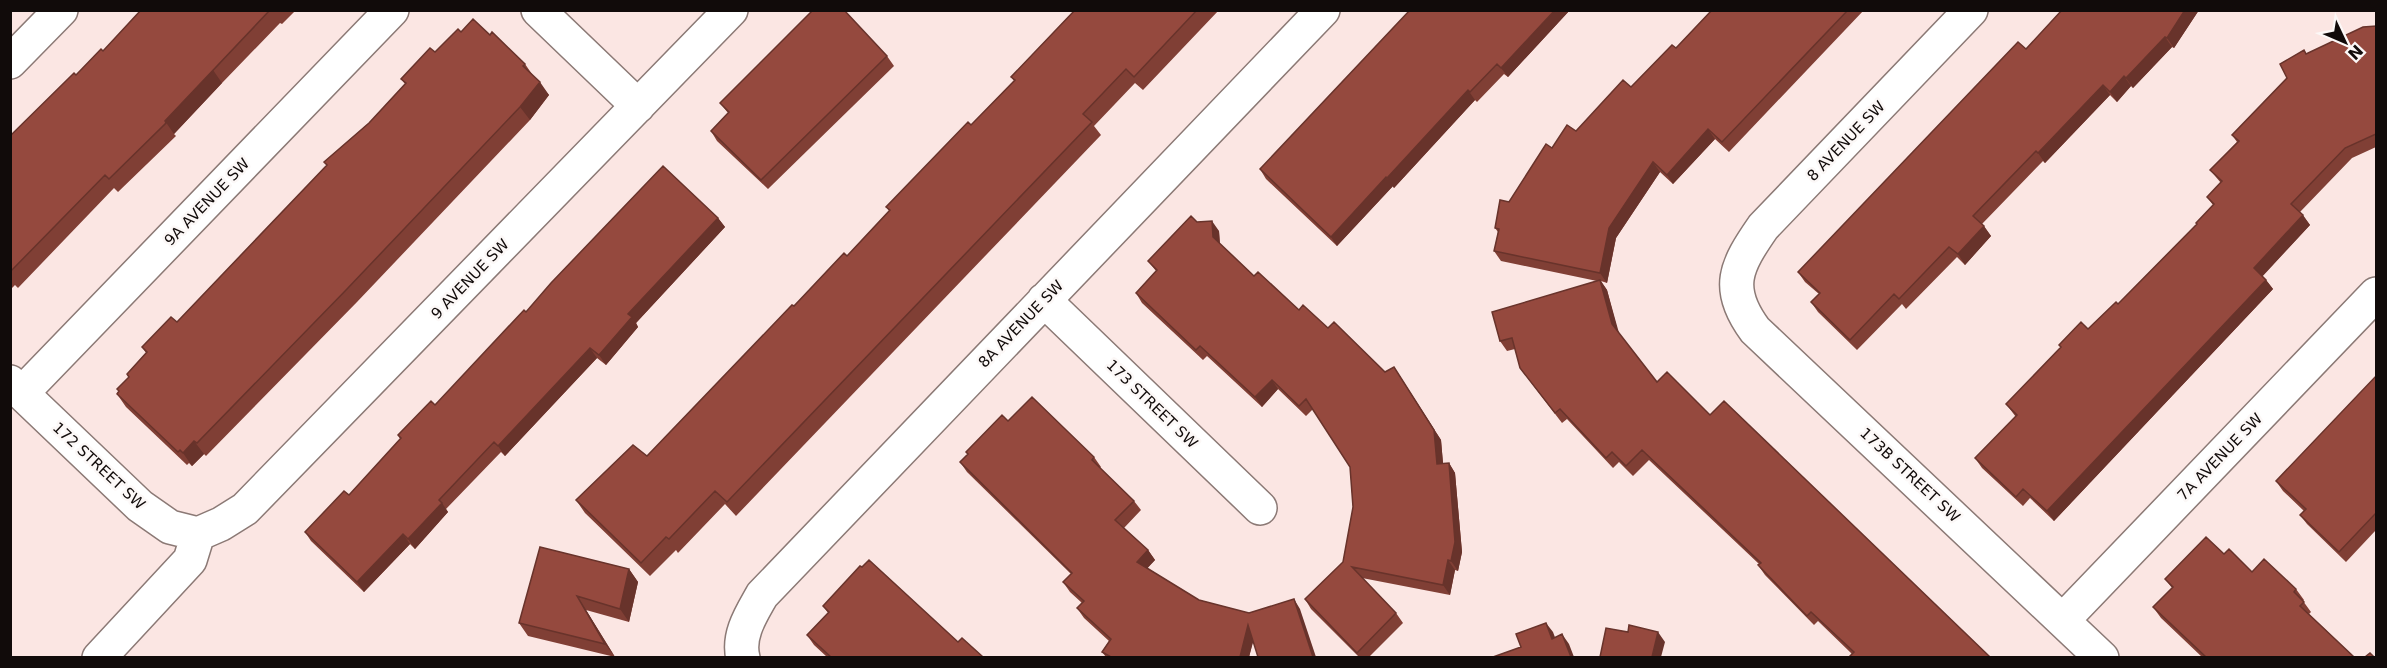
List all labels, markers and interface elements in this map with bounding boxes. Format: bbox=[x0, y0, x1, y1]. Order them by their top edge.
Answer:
north arrow bbox=[2315, 12, 2375, 72]
text: N bbox=[2344, 41, 2367, 63]
street label: 8 AVENUE SW bbox=[1803, 97, 1889, 185]
street label: 9A AVENUE SW bbox=[161, 154, 253, 249]
street label: 9 AVENUE SW bbox=[427, 235, 513, 323]
street label: 8A AVENUE SW bbox=[975, 276, 1067, 371]
street label: 173 STREET SW bbox=[1103, 356, 1201, 452]
street label: 7A AVENUE SW bbox=[2174, 409, 2266, 504]
street label: 172 STREET SW bbox=[49, 419, 149, 514]
street label: 173B STREET SW bbox=[1856, 424, 1964, 526]

